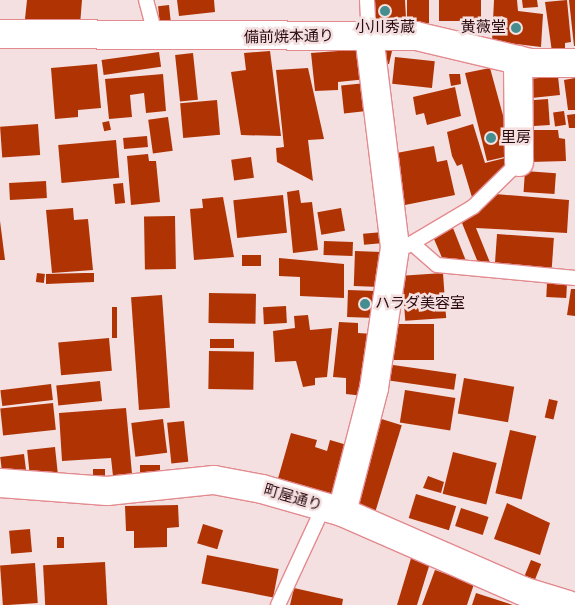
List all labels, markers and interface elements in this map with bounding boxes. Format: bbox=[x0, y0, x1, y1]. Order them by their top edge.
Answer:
marker: 小川秀蔵 bbox=[379, 5, 391, 17]
place label: 小川秀蔵 bbox=[355, 19, 415, 37]
place label: 黄薇堂 bbox=[461, 19, 506, 37]
marker: 黄薇堂 bbox=[510, 22, 522, 34]
street label: 備前焼本通り bbox=[244, 27, 334, 47]
place label: 里房 bbox=[501, 129, 531, 147]
marker: 里房 bbox=[485, 132, 497, 144]
place label: ハラダ美容室 bbox=[375, 295, 465, 313]
marker: ハラダ美容室 bbox=[359, 298, 371, 310]
street label: 町屋通り bbox=[262, 481, 324, 515]

